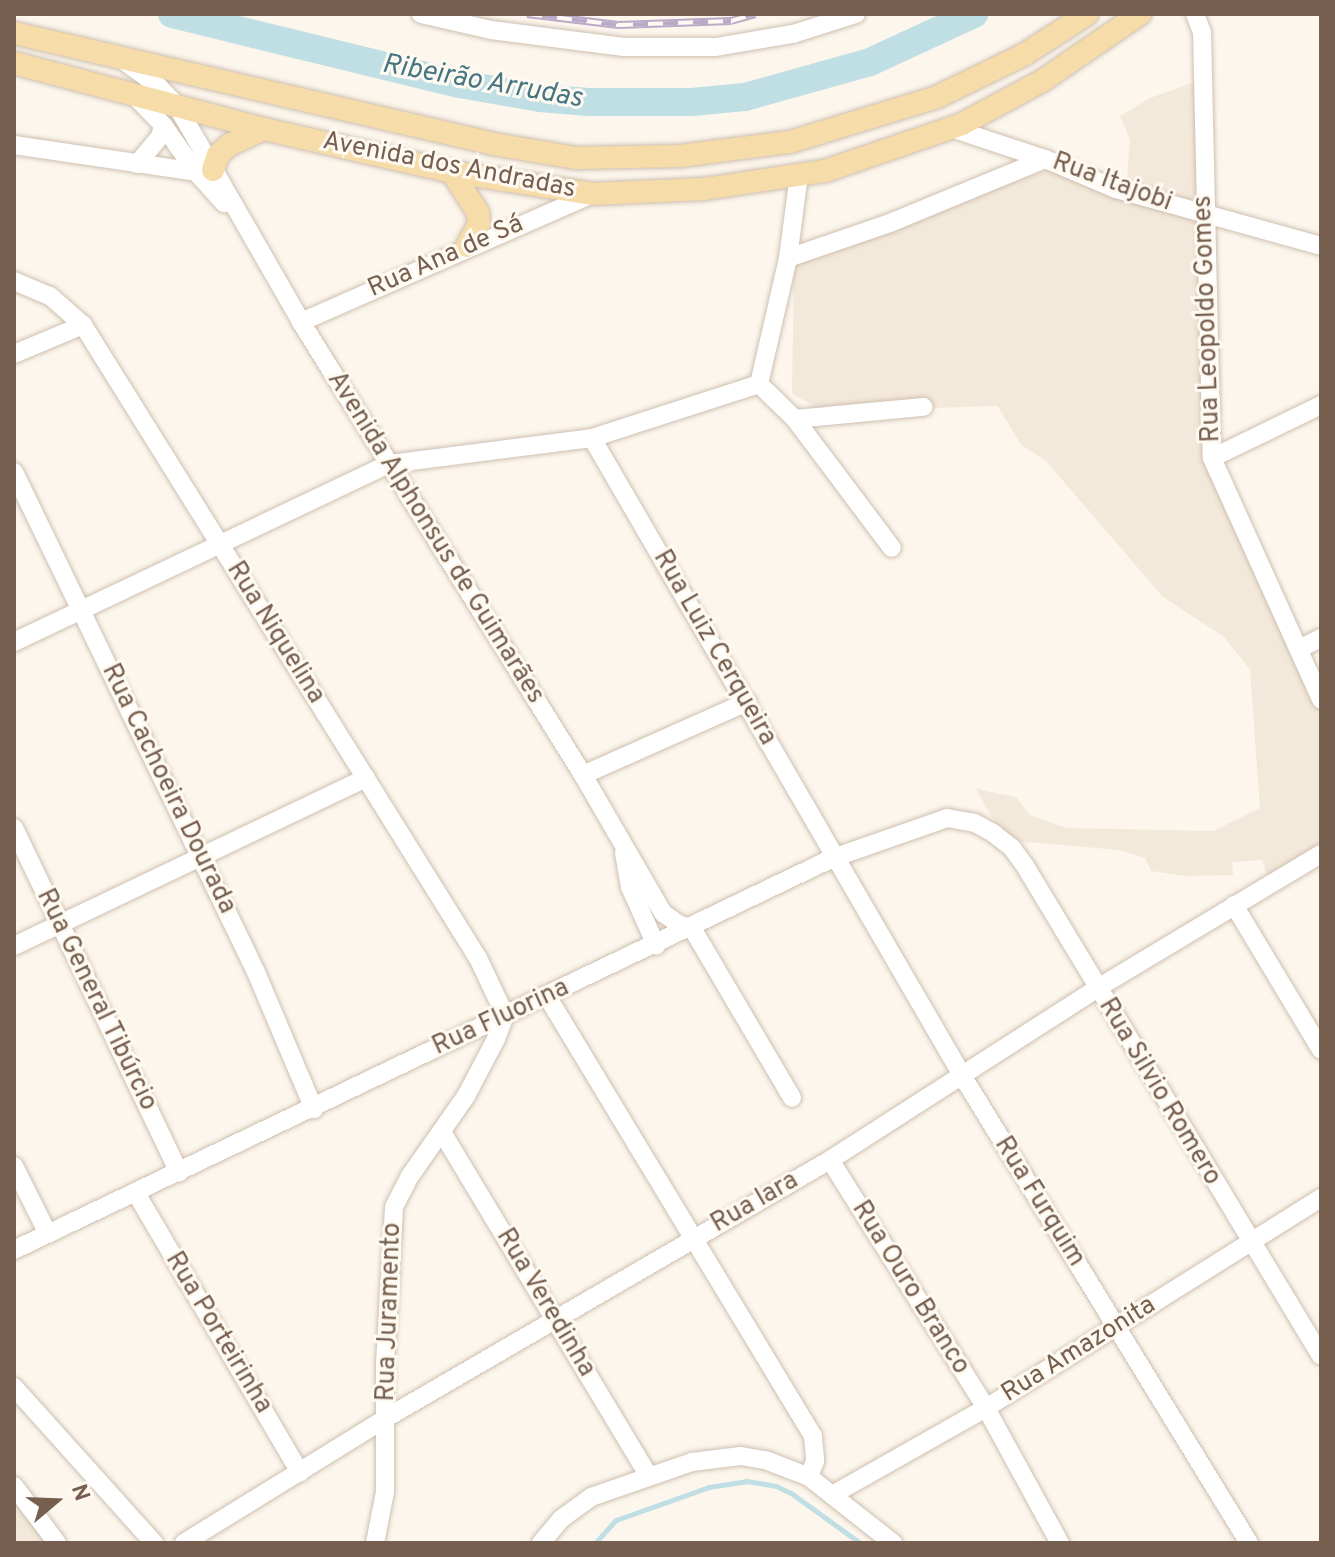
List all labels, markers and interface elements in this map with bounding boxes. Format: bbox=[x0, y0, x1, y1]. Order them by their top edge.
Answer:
water label: Ribeirão Arrudas bbox=[379, 48, 585, 116]
street label: Avenida dos Andradas bbox=[319, 126, 579, 206]
street label: Rua Itajobi bbox=[1048, 147, 1176, 219]
street label: Rua Leopoldo Gomes bbox=[1188, 195, 1228, 443]
street label: Rua Ana de Sá bbox=[363, 209, 529, 305]
street label: Avenida Alphonsus de Guimarães bbox=[319, 366, 551, 710]
street label: Rua Luiz Cerqueira bbox=[645, 545, 783, 751]
street label: Rua Niquelina bbox=[219, 556, 331, 710]
street label: Rua Cachoeira Dourada bbox=[94, 659, 242, 919]
street label: Rua General Tibúrcio bbox=[29, 884, 163, 1116]
street label: Rua Fluorina bbox=[428, 973, 574, 1063]
street label: Rua Silvio Romero bbox=[1091, 993, 1227, 1191]
street label: Rua Furquim bbox=[987, 1131, 1091, 1273]
street label: Rua Iara bbox=[706, 1166, 804, 1240]
street label: Rua Ouro Branco bbox=[844, 1195, 976, 1381]
street label: Rua Juramento bbox=[371, 1222, 409, 1402]
street label: Rua Veredinha bbox=[488, 1223, 602, 1383]
street label: Rua Porteirinha bbox=[158, 1247, 278, 1419]
street label: Rua Amazonita bbox=[996, 1290, 1162, 1410]
north arrow bbox=[16, 1461, 96, 1541]
text: N bbox=[64, 1481, 94, 1505]

